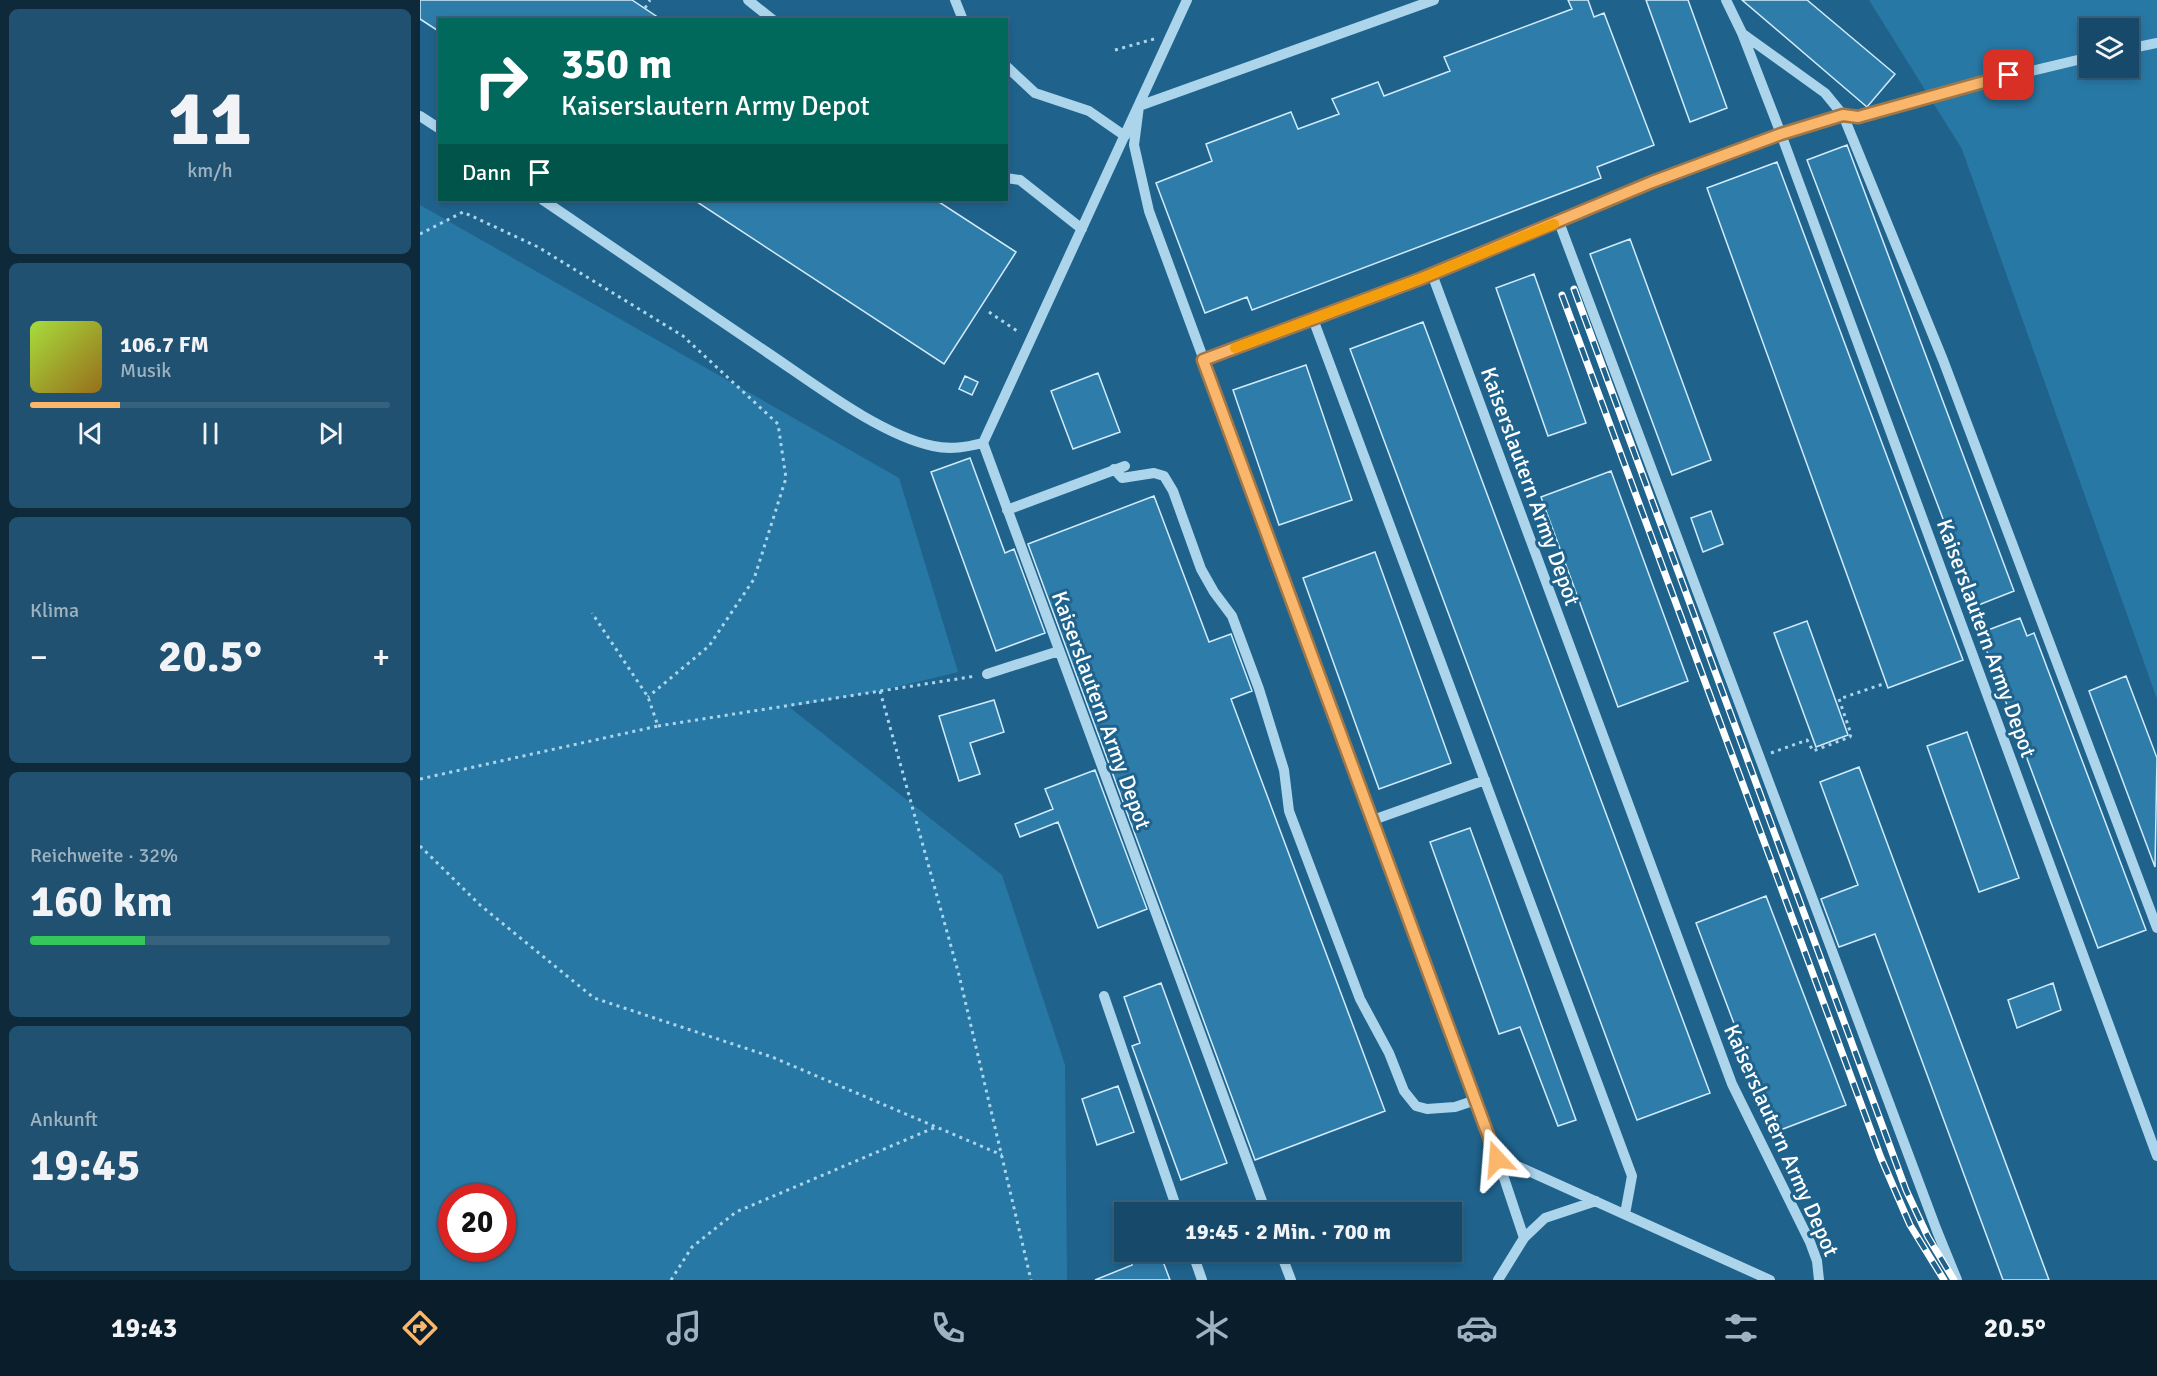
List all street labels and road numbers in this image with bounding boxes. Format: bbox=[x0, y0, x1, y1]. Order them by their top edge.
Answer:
street label: Kaiserslautern Army Depot bbox=[1475, 363, 1586, 609]
street label: Kaiserslautern Army Depot bbox=[1931, 515, 2042, 761]
street label: Kaiserslautern Army Depot bbox=[1046, 587, 1157, 833]
street label: Kaiserslautern Army Depot bbox=[1718, 1020, 1845, 1261]

